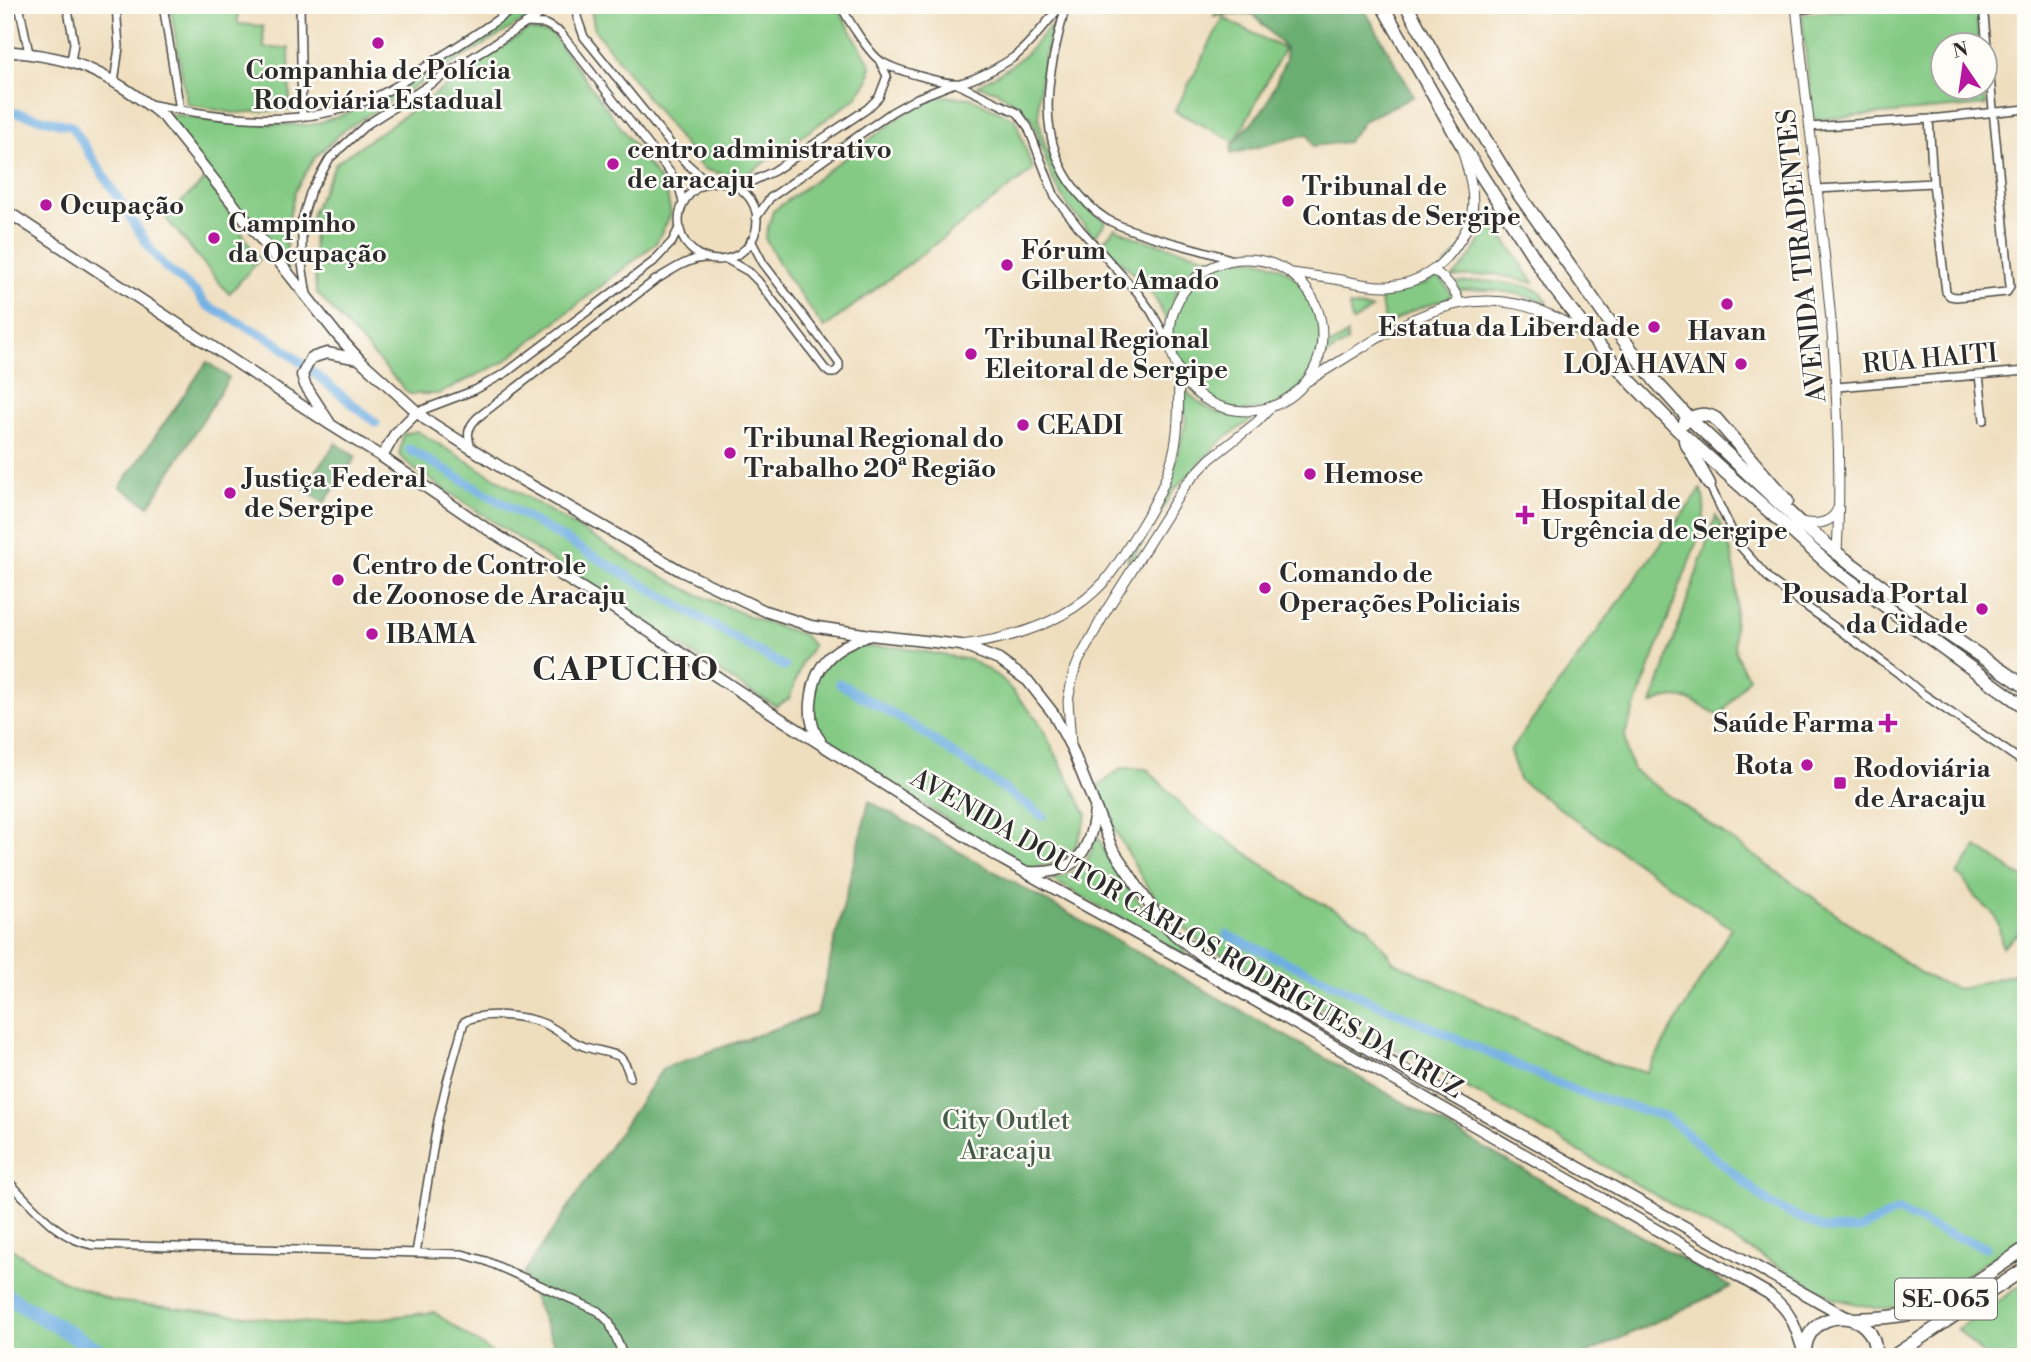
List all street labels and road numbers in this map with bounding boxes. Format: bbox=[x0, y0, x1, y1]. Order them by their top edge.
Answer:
street label: AVENIDA TIRADENTES bbox=[1771, 107, 1833, 405]
street label: RUA HAITI bbox=[1861, 337, 1999, 381]
street label: AVENIDA DOUTOR CARLOS RODRIGUES DA CRUZ bbox=[904, 762, 1468, 1106]
road number: SE-065 bbox=[1895, 1279, 1997, 1320]

